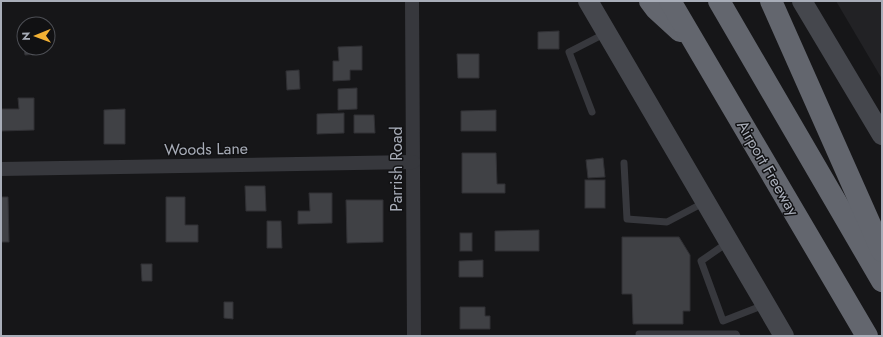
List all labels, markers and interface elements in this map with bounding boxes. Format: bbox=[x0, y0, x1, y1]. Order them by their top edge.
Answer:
north arrow bbox=[16, 16, 56, 56]
text: N bbox=[18, 32, 34, 41]
street label: Airport Freeway bbox=[731, 116, 805, 221]
street label: Parrish Road bbox=[385, 126, 408, 212]
street label: Woods Lane bbox=[164, 137, 248, 161]

